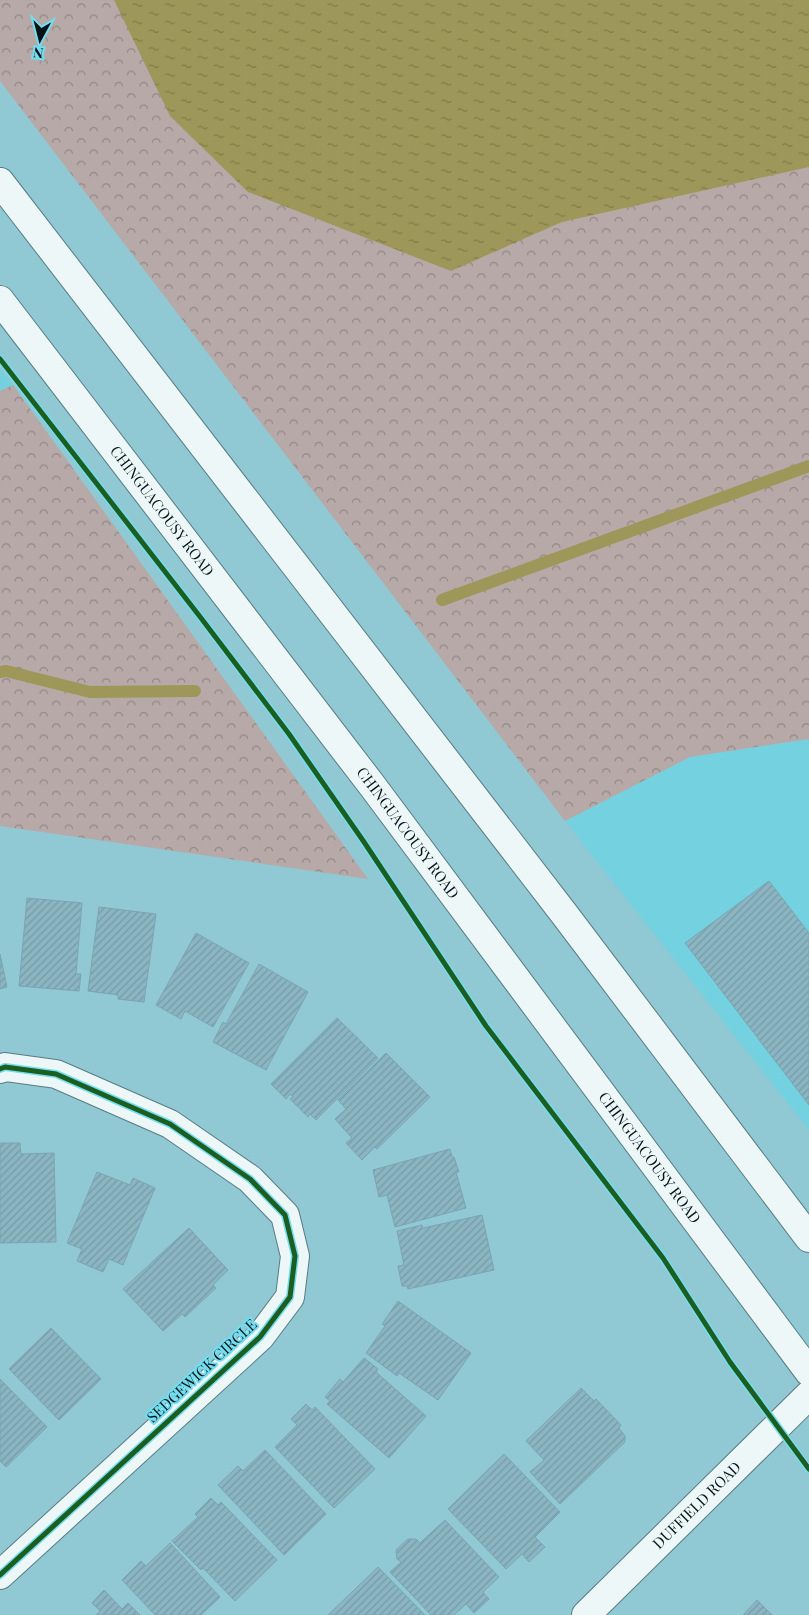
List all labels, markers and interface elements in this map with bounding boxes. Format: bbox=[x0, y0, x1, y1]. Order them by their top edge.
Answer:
north arrow bbox=[15, 15, 65, 65]
text: N bbox=[32, 43, 45, 63]
street label: CHINGUACOUSY ROAD bbox=[106, 441, 219, 580]
street label: CHINGUACOUSY ROAD bbox=[353, 763, 464, 902]
street label: CHINGUACOUSY ROAD bbox=[595, 1087, 706, 1227]
street label: SEDGEWICK CIRCLE bbox=[142, 1314, 261, 1427]
street label: DUFFIELD ROAD bbox=[648, 1457, 745, 1553]

